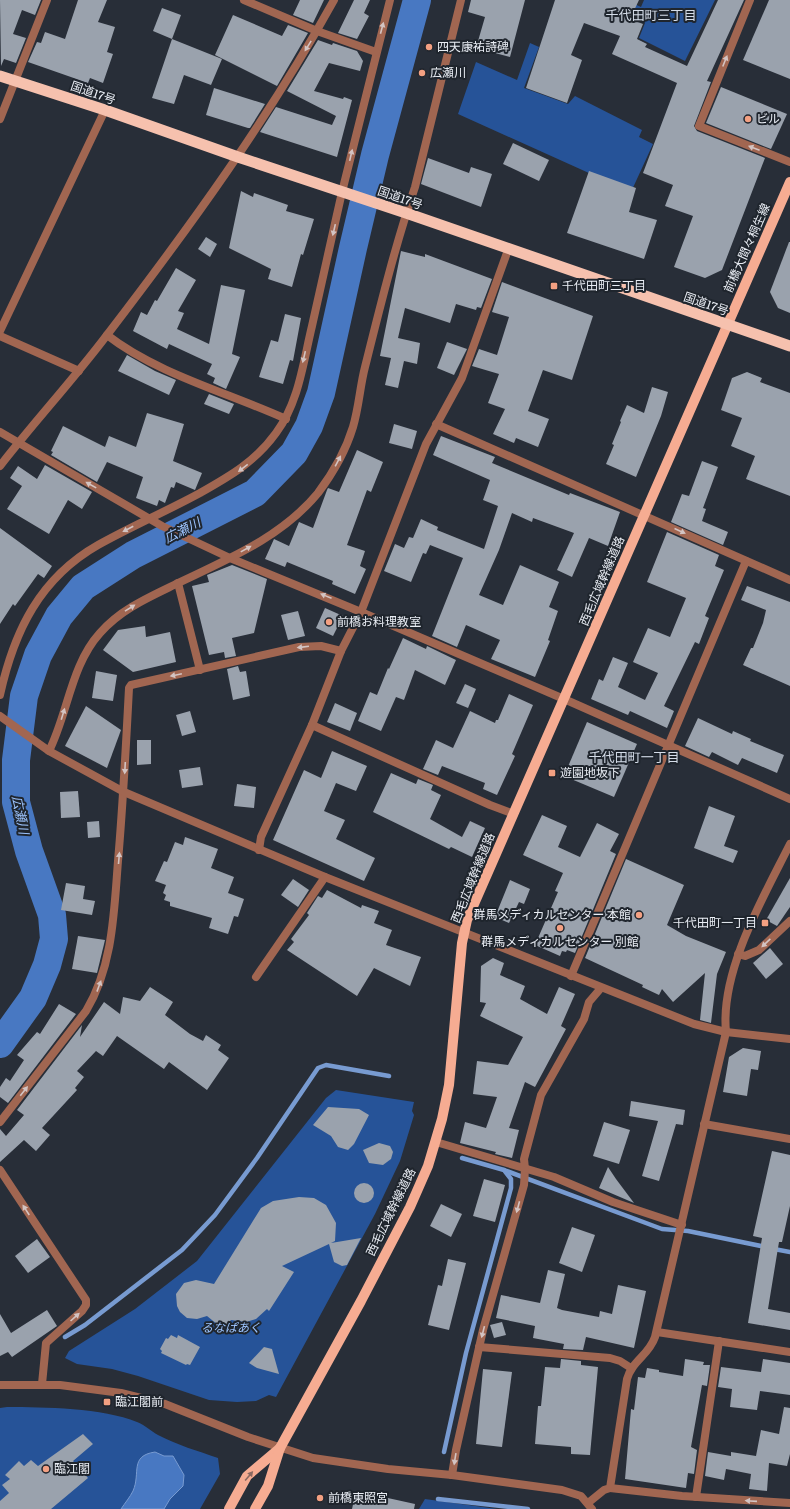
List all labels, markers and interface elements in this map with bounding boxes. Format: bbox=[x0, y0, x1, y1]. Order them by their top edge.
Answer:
district label: 千代田町三丁目 bbox=[605, 5, 697, 24]
one-way arrow bbox=[379, 22, 385, 34]
place label: 四天康祐詩碑 bbox=[437, 37, 509, 55]
one-way arrow bbox=[304, 40, 311, 52]
marker: 四天康祐詩碑 bbox=[424, 42, 434, 52]
one-way arrow bbox=[723, 54, 729, 66]
place label: 広瀬川 bbox=[430, 63, 466, 81]
marker: 広瀬川 bbox=[417, 68, 427, 78]
street label: 国道17号 bbox=[68, 76, 118, 108]
place label: ビル bbox=[756, 109, 780, 127]
marker: ビル bbox=[743, 114, 753, 124]
one-way arrow bbox=[747, 144, 759, 150]
one-way arrow bbox=[349, 148, 355, 161]
street label: 国道17号 bbox=[375, 181, 425, 213]
street label: 前橋大間々桐生線 bbox=[718, 200, 774, 295]
one-way arrow bbox=[330, 224, 336, 237]
place label: 千代田町三丁目 bbox=[562, 276, 646, 294]
marker: 千代田町三丁目 bbox=[549, 281, 559, 291]
street label: 国道17号 bbox=[681, 287, 731, 319]
one-way arrow bbox=[301, 351, 307, 363]
one-way arrow bbox=[335, 455, 342, 466]
one-way arrow bbox=[237, 463, 248, 472]
one-way arrow bbox=[85, 482, 97, 489]
water label: 広瀬川 bbox=[160, 511, 205, 547]
one-way arrow bbox=[123, 526, 134, 532]
one-way arrow bbox=[674, 528, 685, 534]
street label: 西毛広域幹線道路 bbox=[574, 533, 628, 628]
one-way arrow bbox=[240, 546, 252, 552]
one-way arrow bbox=[319, 593, 331, 599]
one-way arrow bbox=[124, 604, 136, 611]
place label: 前橋お料理教室 bbox=[337, 612, 421, 630]
marker: 前橋お料理教室 bbox=[324, 617, 334, 627]
one-way arrow bbox=[297, 644, 309, 650]
one-way arrow bbox=[170, 672, 182, 678]
one-way arrow bbox=[60, 708, 66, 720]
district label: 千代田町一丁目 bbox=[588, 747, 680, 766]
one-way arrow bbox=[122, 762, 129, 774]
place label: 遊園地坂下 bbox=[560, 763, 620, 781]
marker: 遊園地坂下 bbox=[547, 768, 557, 778]
water label: 広瀬川 bbox=[8, 794, 35, 838]
street label: 西毛広域幹線道路 bbox=[446, 830, 498, 926]
one-way arrow bbox=[115, 852, 122, 864]
place label: 群馬メディカルセンター 本館 bbox=[473, 905, 631, 923]
marker: 群馬メディカルセンター 本館 bbox=[634, 910, 644, 920]
place label: 千代田町一丁目 bbox=[673, 913, 757, 931]
marker: 千代田町一丁目 bbox=[760, 918, 770, 928]
marker: 群馬メディカルセンター 別館 bbox=[555, 923, 565, 933]
place label: 群馬メディカルセンター 別館 bbox=[481, 932, 639, 950]
one-way arrow bbox=[761, 939, 772, 948]
one-way arrow bbox=[96, 979, 102, 991]
one-way arrow bbox=[20, 1086, 28, 1097]
street label: 西毛広域幹線道路 bbox=[361, 1164, 419, 1259]
one-way arrow bbox=[515, 1201, 521, 1213]
one-way arrow bbox=[22, 1204, 30, 1215]
one-way arrow bbox=[70, 1313, 80, 1322]
park label: るなぱあく bbox=[201, 1318, 261, 1336]
one-way arrow bbox=[480, 1327, 486, 1339]
place label: 臨江閣前 bbox=[115, 1392, 163, 1410]
marker: 臨江閣前 bbox=[102, 1397, 112, 1407]
one-way arrow bbox=[452, 1453, 458, 1465]
place label: 臨江閣 bbox=[54, 1459, 90, 1477]
marker: 臨江閣 bbox=[41, 1464, 51, 1474]
one-way arrow bbox=[245, 1471, 253, 1481]
place label: 前橋東照宮 bbox=[328, 1488, 388, 1506]
marker: 前橋東照宮 bbox=[315, 1493, 325, 1503]
one-way arrow bbox=[745, 1497, 757, 1504]

